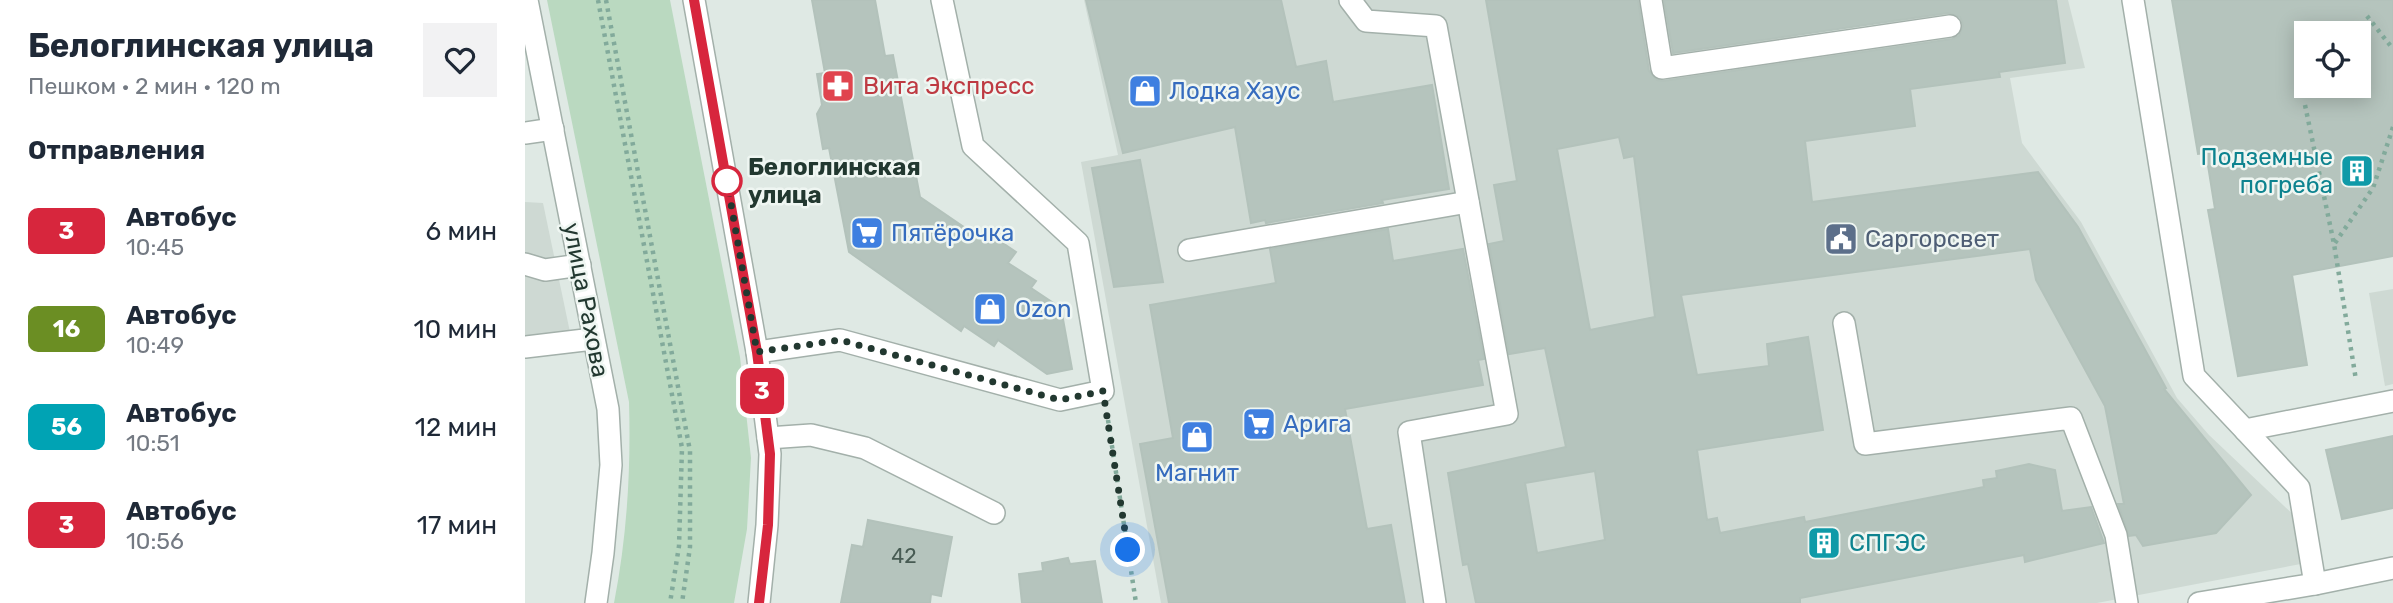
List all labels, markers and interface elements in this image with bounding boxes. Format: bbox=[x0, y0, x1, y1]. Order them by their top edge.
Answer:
map controls bbox=[2294, 21, 2371, 98]
button: locate bbox=[2294, 21, 2371, 98]
button: heart bbox=[423, 23, 497, 97]
text: Белоглинская улица bbox=[28, 26, 374, 65]
pharmacy icon: Вита Экспресс bbox=[819, 67, 857, 105]
text: Пешком · 2 мин · 120 m bbox=[28, 72, 281, 100]
place label: Вита Экспресс bbox=[863, 72, 1034, 100]
shop icon: Лодка Хаус bbox=[1126, 72, 1164, 110]
place label: Лодка Хаус bbox=[1169, 77, 1301, 105]
text: Отправления bbox=[28, 135, 205, 166]
place label: Подземные погреба bbox=[2201, 143, 2333, 199]
building icon: Подземные погреба bbox=[2338, 152, 2376, 190]
place label: Белоглинская улица bbox=[748, 153, 921, 209]
marker: Белоглинская улица bbox=[712, 166, 742, 196]
text: Автобус bbox=[126, 202, 237, 233]
supermarket icon: Пятёрочка bbox=[848, 214, 886, 252]
text: 6 мин bbox=[426, 216, 497, 247]
text: 3 bbox=[59, 217, 74, 245]
place label: Пятёрочка bbox=[891, 219, 1014, 247]
street label: улица Рахова bbox=[557, 220, 615, 380]
public building icon: Саргорсвет bbox=[1822, 220, 1860, 258]
place label: Саргорсвет bbox=[1865, 225, 1999, 253]
text: 10:45 bbox=[126, 233, 184, 261]
shop icon: Ozon bbox=[971, 290, 1009, 328]
place label: Ozon bbox=[1015, 295, 1072, 323]
text: Автобус bbox=[126, 300, 237, 331]
text: 10 мин bbox=[414, 314, 497, 345]
text: 16 bbox=[53, 315, 80, 343]
text: 10:49 bbox=[126, 331, 184, 359]
line badge: 3 bbox=[739, 368, 785, 414]
text: 3 bbox=[754, 377, 770, 405]
text: Автобус bbox=[126, 398, 237, 429]
supermarket icon: Арига bbox=[1240, 405, 1278, 443]
place label: Арига bbox=[1283, 410, 1352, 438]
text: 12 мин bbox=[415, 412, 497, 443]
text: 56 bbox=[51, 413, 82, 441]
shop icon: Магнит bbox=[1178, 418, 1216, 456]
text: 10:51 bbox=[126, 429, 180, 457]
place label: Магнит bbox=[1155, 459, 1239, 487]
text: Автобус bbox=[126, 496, 237, 527]
text: 17 мин bbox=[417, 510, 497, 541]
text: 3 bbox=[59, 511, 74, 539]
building icon: СПГЭС bbox=[1805, 524, 1843, 562]
text: 10:56 bbox=[126, 527, 184, 555]
place label: СПГЭС bbox=[1849, 529, 1926, 557]
your location bbox=[1110, 532, 1145, 567]
house number: 42 bbox=[891, 543, 917, 568]

